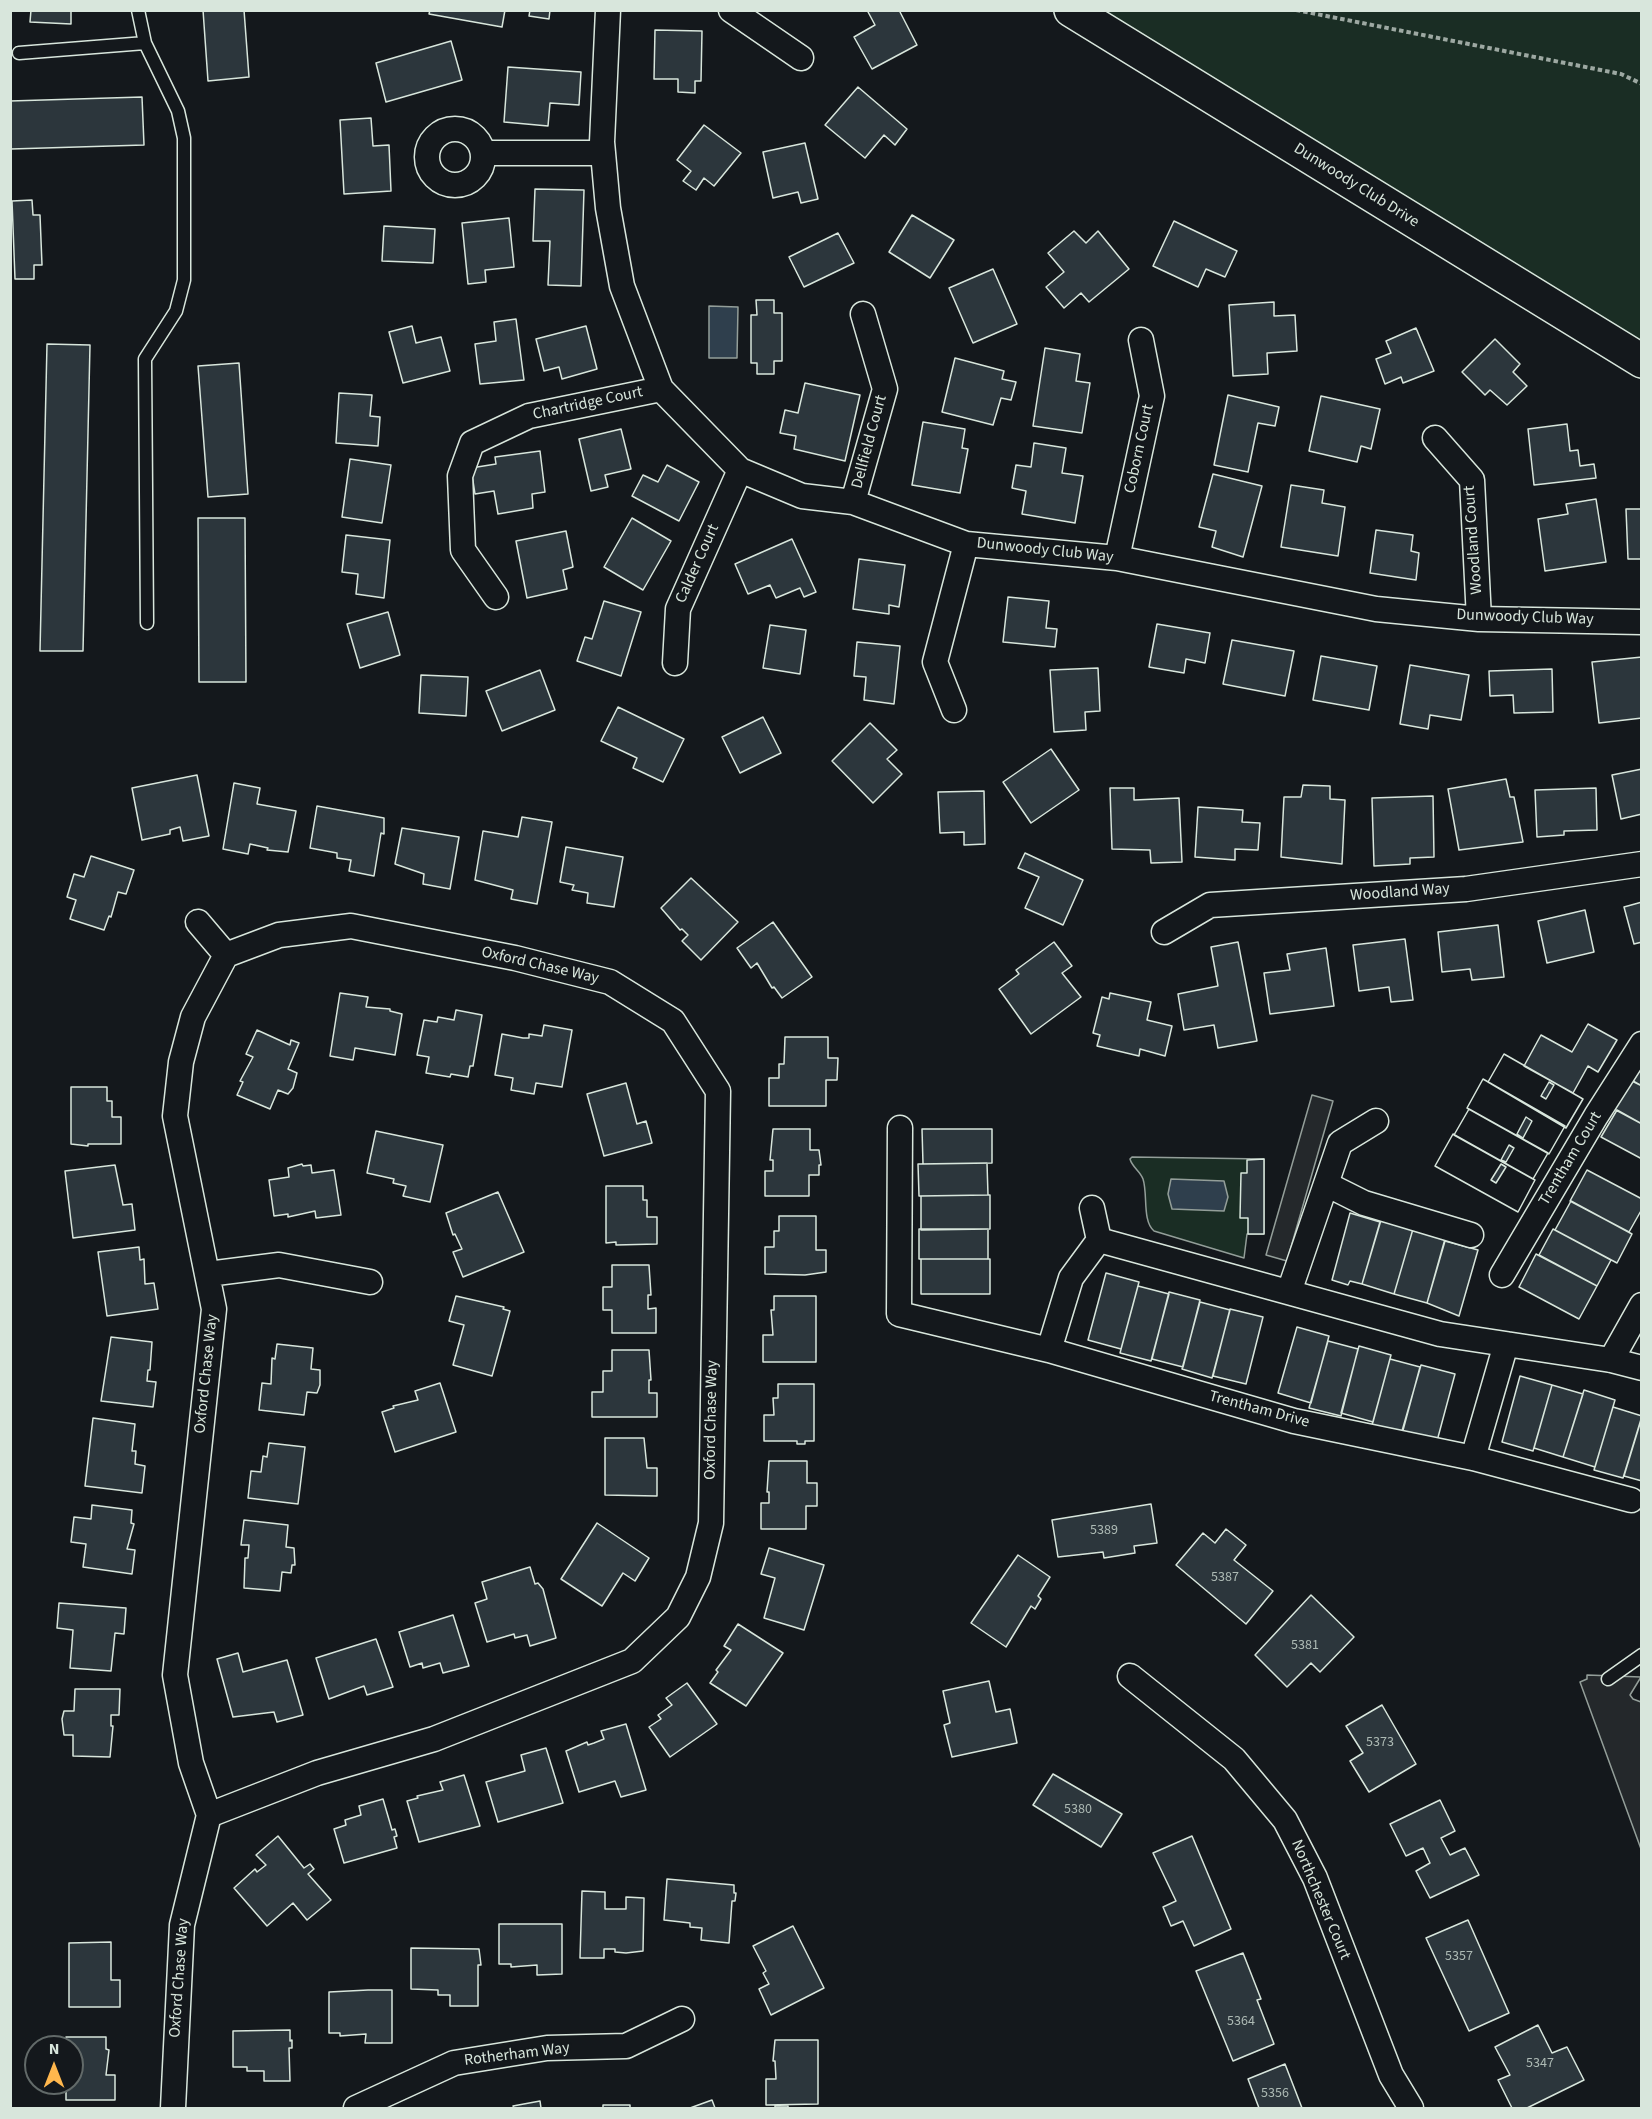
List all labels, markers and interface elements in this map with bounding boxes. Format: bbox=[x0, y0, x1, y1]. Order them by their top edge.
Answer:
street label: Dunwoody Club Drive bbox=[1290, 140, 1422, 232]
street label: Chartridge Court bbox=[531, 383, 645, 425]
street label: Dellfield Court bbox=[848, 393, 892, 491]
street label: Coborn Court bbox=[1121, 403, 1159, 495]
street label: Woodland Court bbox=[1461, 485, 1487, 595]
street label: Calder Court bbox=[672, 522, 724, 606]
street label: Dunwoody Club Way bbox=[976, 534, 1114, 568]
street label: Dunwoody Club Way bbox=[1456, 606, 1594, 630]
street label: Woodland Way bbox=[1350, 880, 1450, 906]
street label: Oxford Chase Way bbox=[479, 943, 601, 989]
street label: Trentham Court bbox=[1535, 1109, 1607, 1209]
street label: Oxford Chase Way bbox=[191, 1313, 223, 1435]
street label: Oxford Chase Way bbox=[701, 1360, 723, 1480]
street label: Trentham Drive bbox=[1207, 1387, 1311, 1433]
house number: 5389 bbox=[1090, 1523, 1118, 1539]
house number: 5387 bbox=[1211, 1570, 1239, 1586]
house number: 5381 bbox=[1291, 1638, 1319, 1654]
house number: 5373 bbox=[1366, 1735, 1394, 1751]
house number: 5380 bbox=[1064, 1802, 1092, 1818]
street label: Northchester Court bbox=[1286, 1837, 1354, 1963]
street label: Oxford Chase Way bbox=[166, 1918, 194, 2038]
house number: 5357 bbox=[1445, 1949, 1473, 1965]
house number: 5364 bbox=[1227, 2014, 1255, 2030]
north arrow bbox=[24, 2035, 84, 2095]
text: N bbox=[49, 2038, 59, 2060]
street label: Rotherham Way bbox=[463, 2039, 571, 2071]
house number: 5347 bbox=[1526, 2056, 1554, 2072]
house number: 5356 bbox=[1261, 2086, 1289, 2102]

